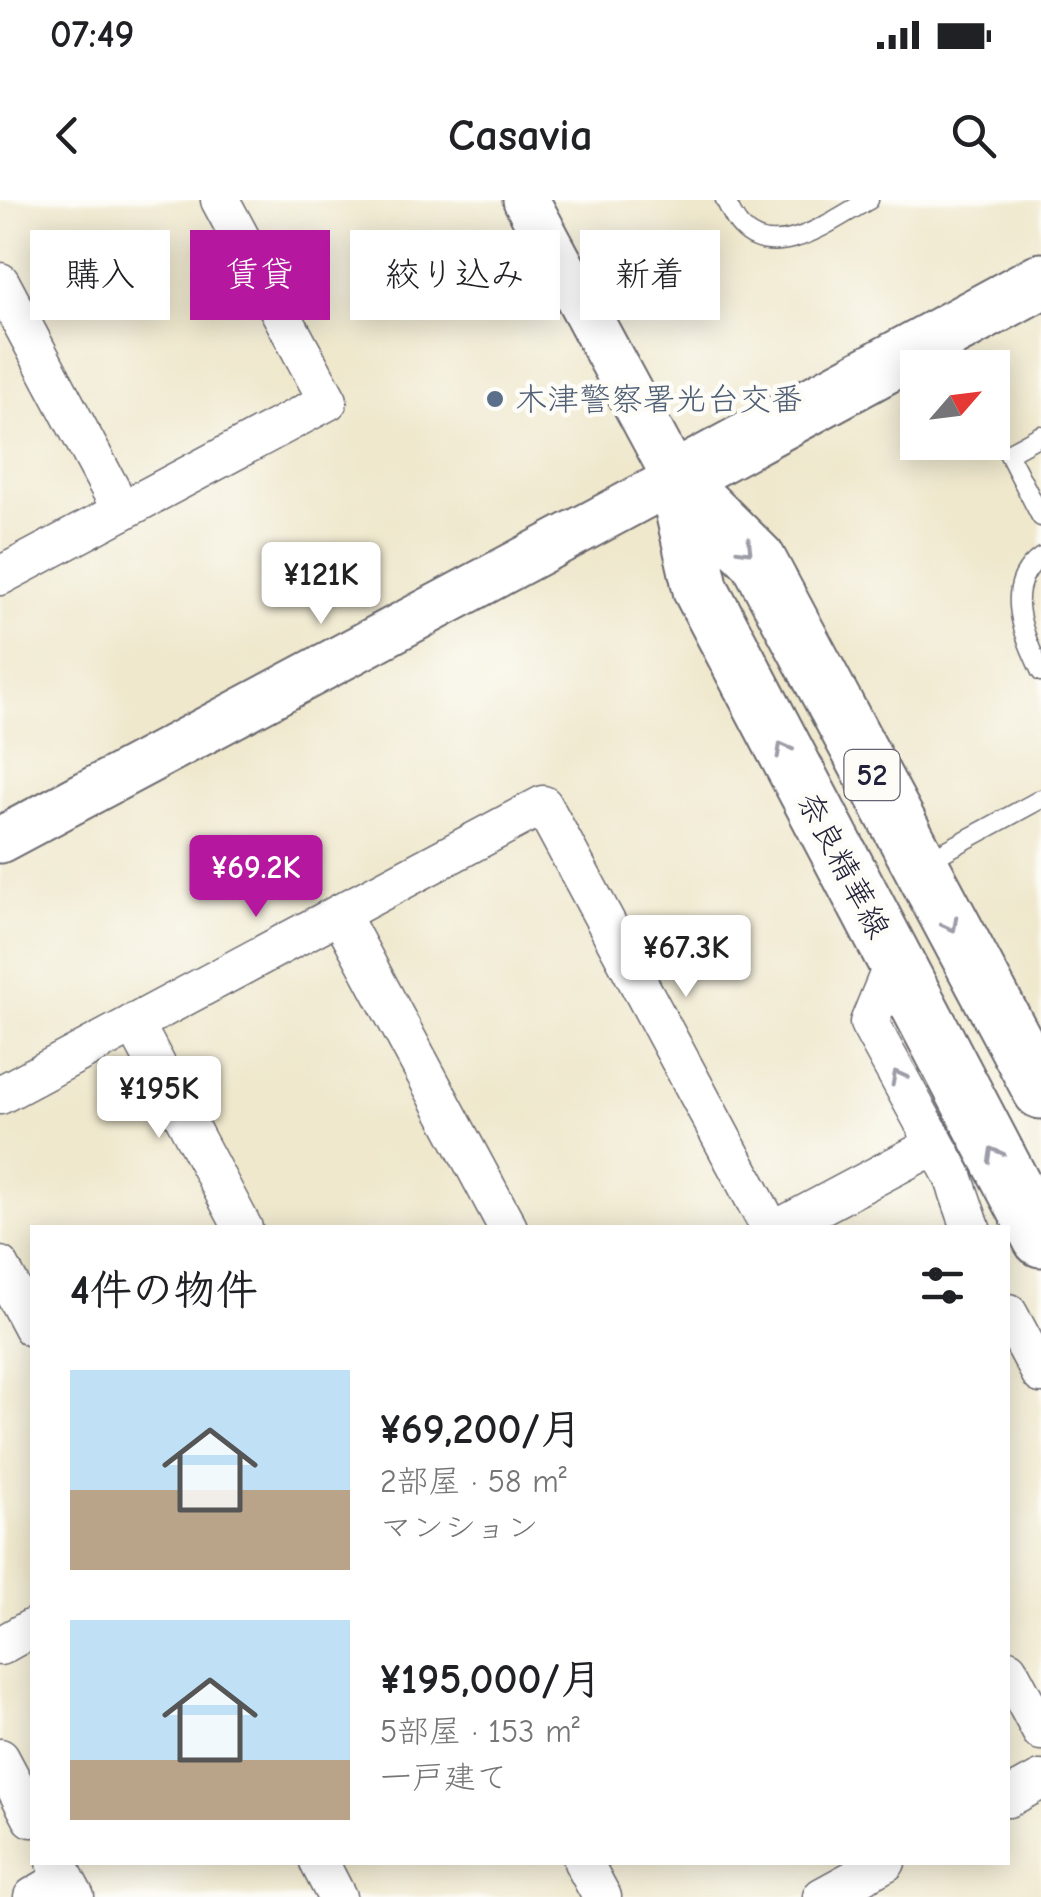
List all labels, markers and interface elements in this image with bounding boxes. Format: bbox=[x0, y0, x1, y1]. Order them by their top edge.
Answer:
text: 07:49 bbox=[50, 13, 134, 57]
icon: back bbox=[40, 108, 95, 163]
icon: search bbox=[946, 108, 1001, 163]
text: Casavia bbox=[448, 109, 593, 161]
chip: 購入 bbox=[30, 230, 170, 320]
chip: 賃貸 bbox=[190, 230, 330, 320]
chip: 絞り込み bbox=[350, 230, 560, 320]
chip: 新着 bbox=[580, 230, 720, 320]
north arrow bbox=[900, 350, 1010, 460]
map controls bbox=[900, 350, 1010, 460]
place label: 木津警察署光台交番 bbox=[515, 381, 803, 418]
marker: 木津警察署光台交番 bbox=[484, 388, 506, 410]
one-way arrow bbox=[734, 536, 752, 554]
pin: ¥121K bbox=[251, 542, 391, 627]
text: ¥121K bbox=[284, 556, 358, 593]
one-way arrow bbox=[776, 742, 796, 760]
road number: 52 bbox=[844, 750, 900, 800]
street label: 奈良精華線 bbox=[790, 786, 897, 945]
pin: ¥69.2K bbox=[175, 835, 337, 920]
text: ¥69.2K bbox=[212, 849, 300, 886]
one-way arrow bbox=[939, 914, 959, 932]
pin: ¥67.3K bbox=[605, 915, 767, 1000]
text: ¥67.3K bbox=[643, 929, 729, 966]
pin: ¥195K bbox=[89, 1056, 229, 1141]
text: ¥195K bbox=[119, 1070, 199, 1107]
one-way arrow bbox=[891, 1070, 910, 1088]
one-way arrow bbox=[987, 1147, 1007, 1165]
icon: filters bbox=[915, 1258, 970, 1313]
text: 4件の物件 bbox=[70, 1266, 258, 1315]
text: ¥69,200/月 bbox=[380, 1405, 582, 1454]
icon: home bbox=[150, 1410, 270, 1530]
text: 2部屋 · 58 m² bbox=[380, 1463, 567, 1500]
text: マンション bbox=[380, 1509, 539, 1546]
text: ¥195,000/月 bbox=[380, 1655, 602, 1704]
icon: home bbox=[150, 1660, 270, 1780]
text: 5部屋 · 153 m² bbox=[380, 1713, 580, 1750]
text: 一戸建て bbox=[380, 1759, 508, 1796]

